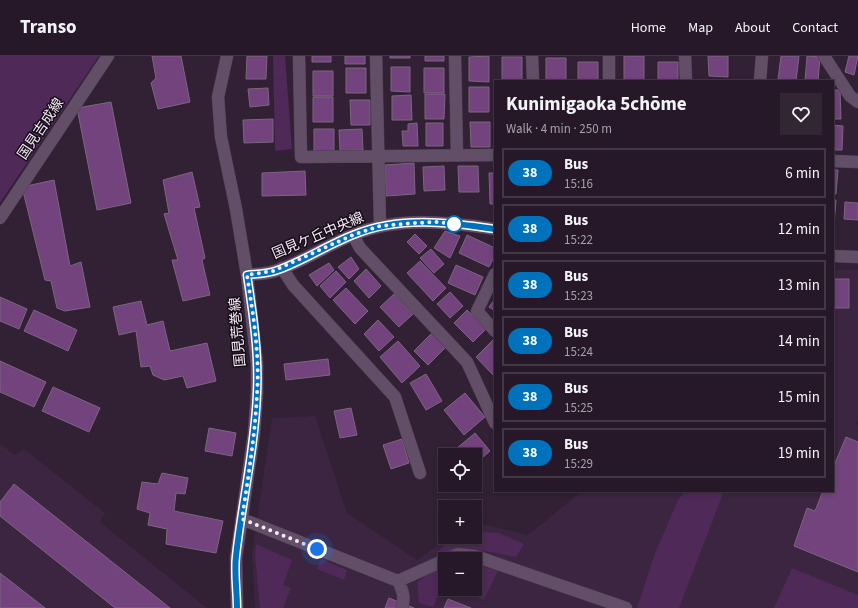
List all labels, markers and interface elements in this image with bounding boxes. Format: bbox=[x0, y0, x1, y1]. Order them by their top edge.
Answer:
text: Transo bbox=[20, 14, 77, 41]
text: Home bbox=[631, 18, 666, 38]
text: Map bbox=[688, 18, 713, 38]
text: About bbox=[735, 18, 770, 38]
text: Contact bbox=[792, 18, 838, 38]
text: Kunimigaoka 5chōme bbox=[506, 91, 687, 118]
button: heart bbox=[780, 93, 822, 135]
street label: 国見吉成線 bbox=[13, 94, 69, 164]
text: Walk · 4 min · 250 m bbox=[506, 120, 612, 138]
text: Bus bbox=[564, 154, 588, 175]
text: 38 bbox=[523, 163, 537, 183]
text: 6 min bbox=[785, 163, 820, 184]
text: 15:16 bbox=[564, 175, 593, 193]
street label: 国見ケ丘中央線 bbox=[269, 208, 367, 264]
text: Bus bbox=[564, 210, 588, 231]
unlabelled marker bbox=[445, 215, 463, 233]
text: 38 bbox=[523, 219, 537, 239]
text: 12 min bbox=[778, 219, 820, 240]
text: 15:22 bbox=[564, 231, 593, 249]
text: Bus bbox=[564, 266, 588, 287]
text: 38 bbox=[523, 275, 537, 295]
text: 13 min bbox=[778, 275, 820, 296]
text: 15:23 bbox=[564, 287, 593, 305]
street label: 国見荒巻線 bbox=[225, 296, 251, 368]
text: Bus bbox=[564, 322, 588, 343]
text: 38 bbox=[523, 331, 537, 351]
text: 14 min bbox=[778, 331, 820, 352]
text: 15:24 bbox=[564, 343, 593, 361]
text: Bus bbox=[564, 378, 588, 399]
text: 38 bbox=[523, 387, 537, 407]
text: 15 min bbox=[778, 387, 820, 408]
text: 15:25 bbox=[564, 399, 593, 417]
text: Bus bbox=[564, 434, 588, 455]
text: 38 bbox=[523, 443, 537, 463]
text: 19 min bbox=[778, 443, 820, 464]
map controls bbox=[438, 448, 482, 596]
button: locate bbox=[438, 448, 482, 492]
text: 15:29 bbox=[564, 455, 593, 473]
button: + bbox=[438, 500, 482, 544]
your location bbox=[307, 539, 327, 559]
button: − bbox=[438, 552, 482, 596]

